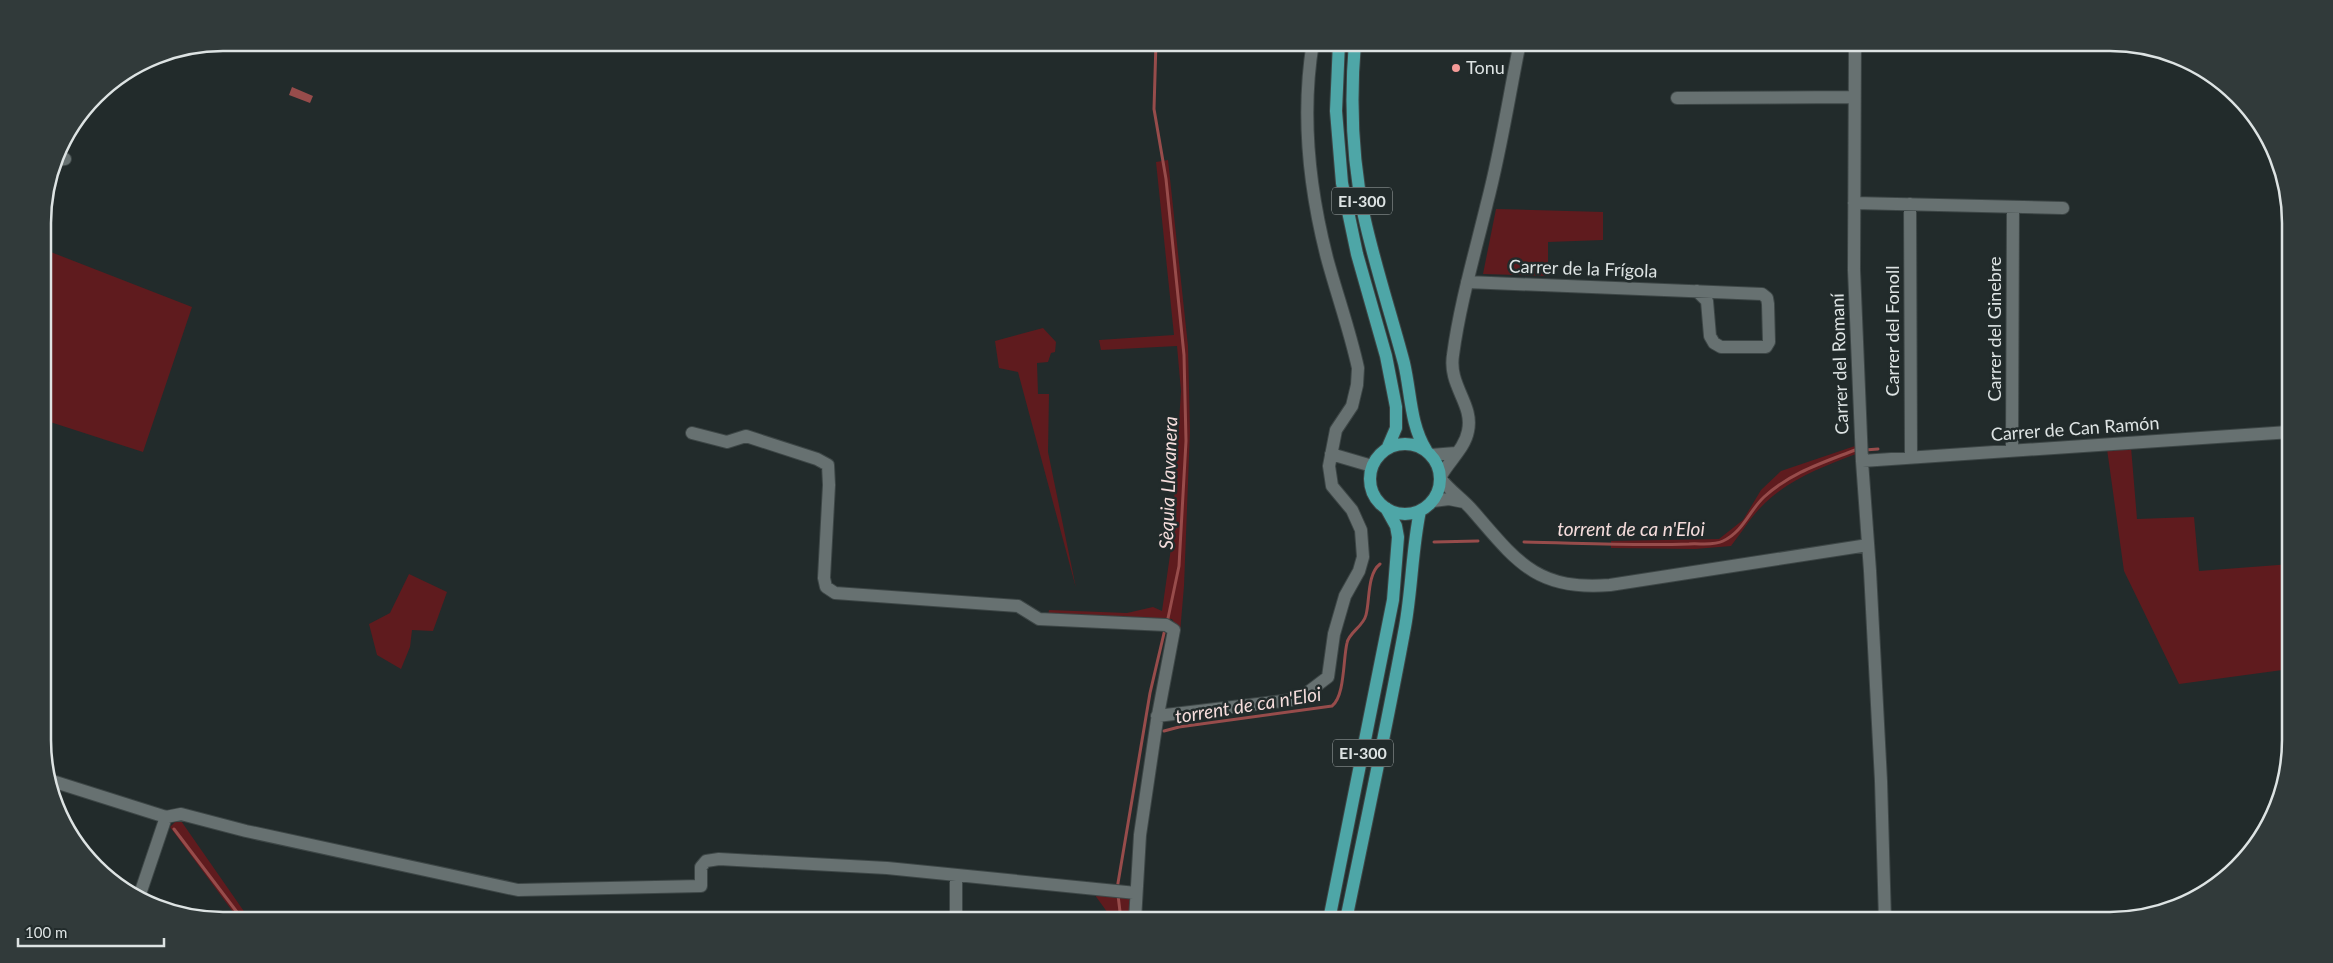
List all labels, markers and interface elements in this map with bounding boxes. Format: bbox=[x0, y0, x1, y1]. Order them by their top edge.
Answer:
place label: Tonu bbox=[1466, 56, 1505, 78]
marker: Tonu bbox=[1450, 62, 1462, 74]
road number: EI-300 bbox=[1332, 188, 1392, 215]
street label: Carrer de la Frígola bbox=[1508, 254, 1658, 282]
street label: Carrer del Ginebre bbox=[1983, 256, 2005, 402]
street label: Carrer del Fonoll bbox=[1881, 266, 1903, 396]
street label: Carrer del Romaní bbox=[1826, 292, 1852, 435]
street label: Carrer de Can Ramón bbox=[1990, 411, 2160, 445]
water label: Sèquia Llavanera bbox=[1154, 416, 1181, 550]
water label: torrent de ca n'Eloi bbox=[1557, 517, 1705, 540]
water label: torrent de ca n'Eloi bbox=[1173, 682, 1323, 727]
road number: EI-300 bbox=[1333, 740, 1393, 766]
scale bar bbox=[18, 916, 164, 948]
text: 100 m bbox=[25, 923, 67, 941]

